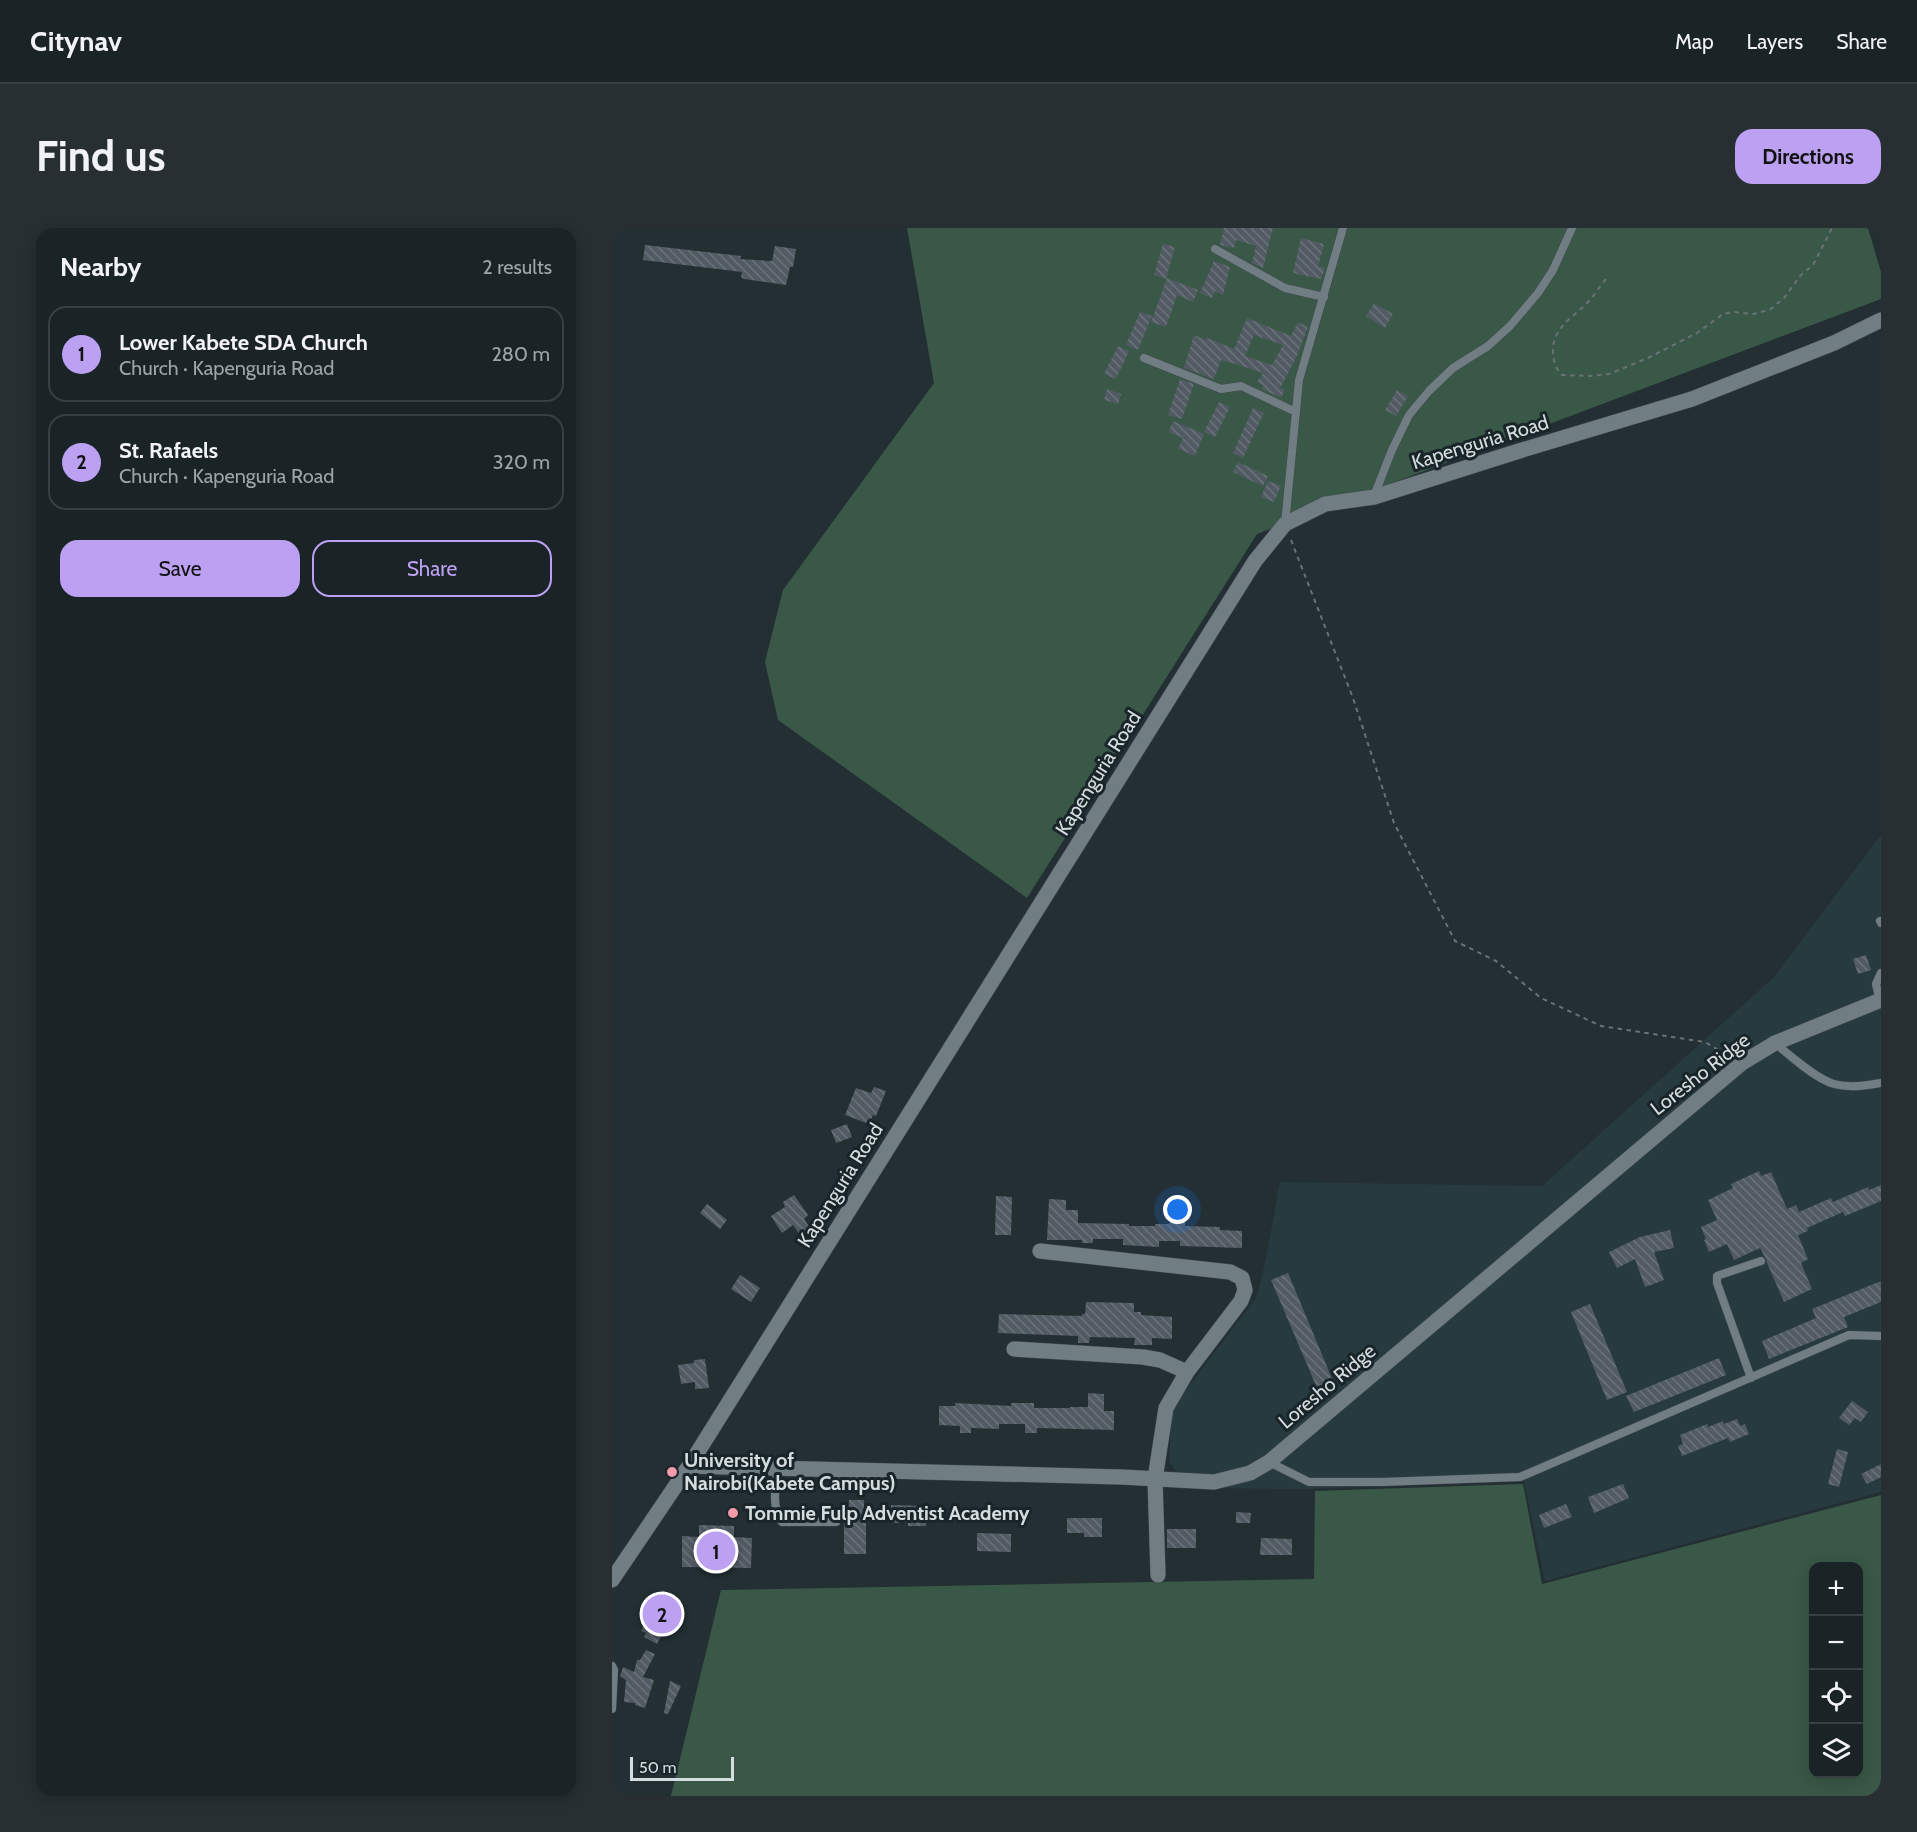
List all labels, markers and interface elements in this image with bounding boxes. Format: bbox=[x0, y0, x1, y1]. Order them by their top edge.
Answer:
text: Citynav bbox=[30, 24, 122, 58]
text: Map bbox=[1675, 29, 1714, 54]
text: Layers bbox=[1747, 29, 1803, 54]
text: Share bbox=[1836, 29, 1887, 54]
button: Directions bbox=[1735, 129, 1881, 184]
text: Find us bbox=[36, 130, 165, 182]
text: Nearby bbox=[60, 251, 141, 283]
text: 2 results bbox=[482, 255, 552, 279]
text: Lower Kabete SDA Church bbox=[119, 329, 368, 356]
text: 1 bbox=[78, 342, 85, 366]
text: 280 m bbox=[491, 342, 550, 366]
text: Church · Kapenguria Road bbox=[119, 356, 334, 380]
street label: Kapenguria Road bbox=[1409, 410, 1551, 474]
text: St. Rafaels bbox=[119, 437, 218, 464]
text: 2 bbox=[76, 450, 87, 474]
text: 320 m bbox=[493, 450, 550, 474]
text: Church · Kapenguria Road bbox=[119, 464, 334, 488]
button: Save bbox=[60, 540, 300, 597]
button: Share bbox=[312, 540, 552, 597]
street label: Kapenguria Road bbox=[1050, 706, 1146, 840]
street label: Loresho Ridge bbox=[1646, 1028, 1754, 1120]
street label: Kapenguria Road bbox=[792, 1118, 888, 1252]
your location bbox=[1163, 1195, 1192, 1224]
street label: Loresho Ridge bbox=[1274, 1338, 1380, 1434]
place label: University of Nairobi(Kabete Campus) bbox=[684, 1448, 895, 1495]
marker: University of Nairobi(Kabete Campus) bbox=[665, 1465, 679, 1479]
place label: Tommie Fulp Adventist Academy bbox=[745, 1501, 1030, 1525]
marker: Tommie Fulp Adventist Academy bbox=[726, 1506, 740, 1520]
pin: 1 bbox=[696, 1528, 736, 1574]
map controls bbox=[1809, 1562, 1863, 1778]
button: + bbox=[1809, 1562, 1863, 1616]
pin: 2 bbox=[643, 1592, 682, 1636]
button: − bbox=[1809, 1616, 1863, 1670]
button: locate bbox=[1809, 1670, 1863, 1724]
button: layers bbox=[1809, 1724, 1863, 1778]
scale bar bbox=[630, 1754, 734, 1782]
text: 50 m bbox=[639, 1758, 676, 1777]

